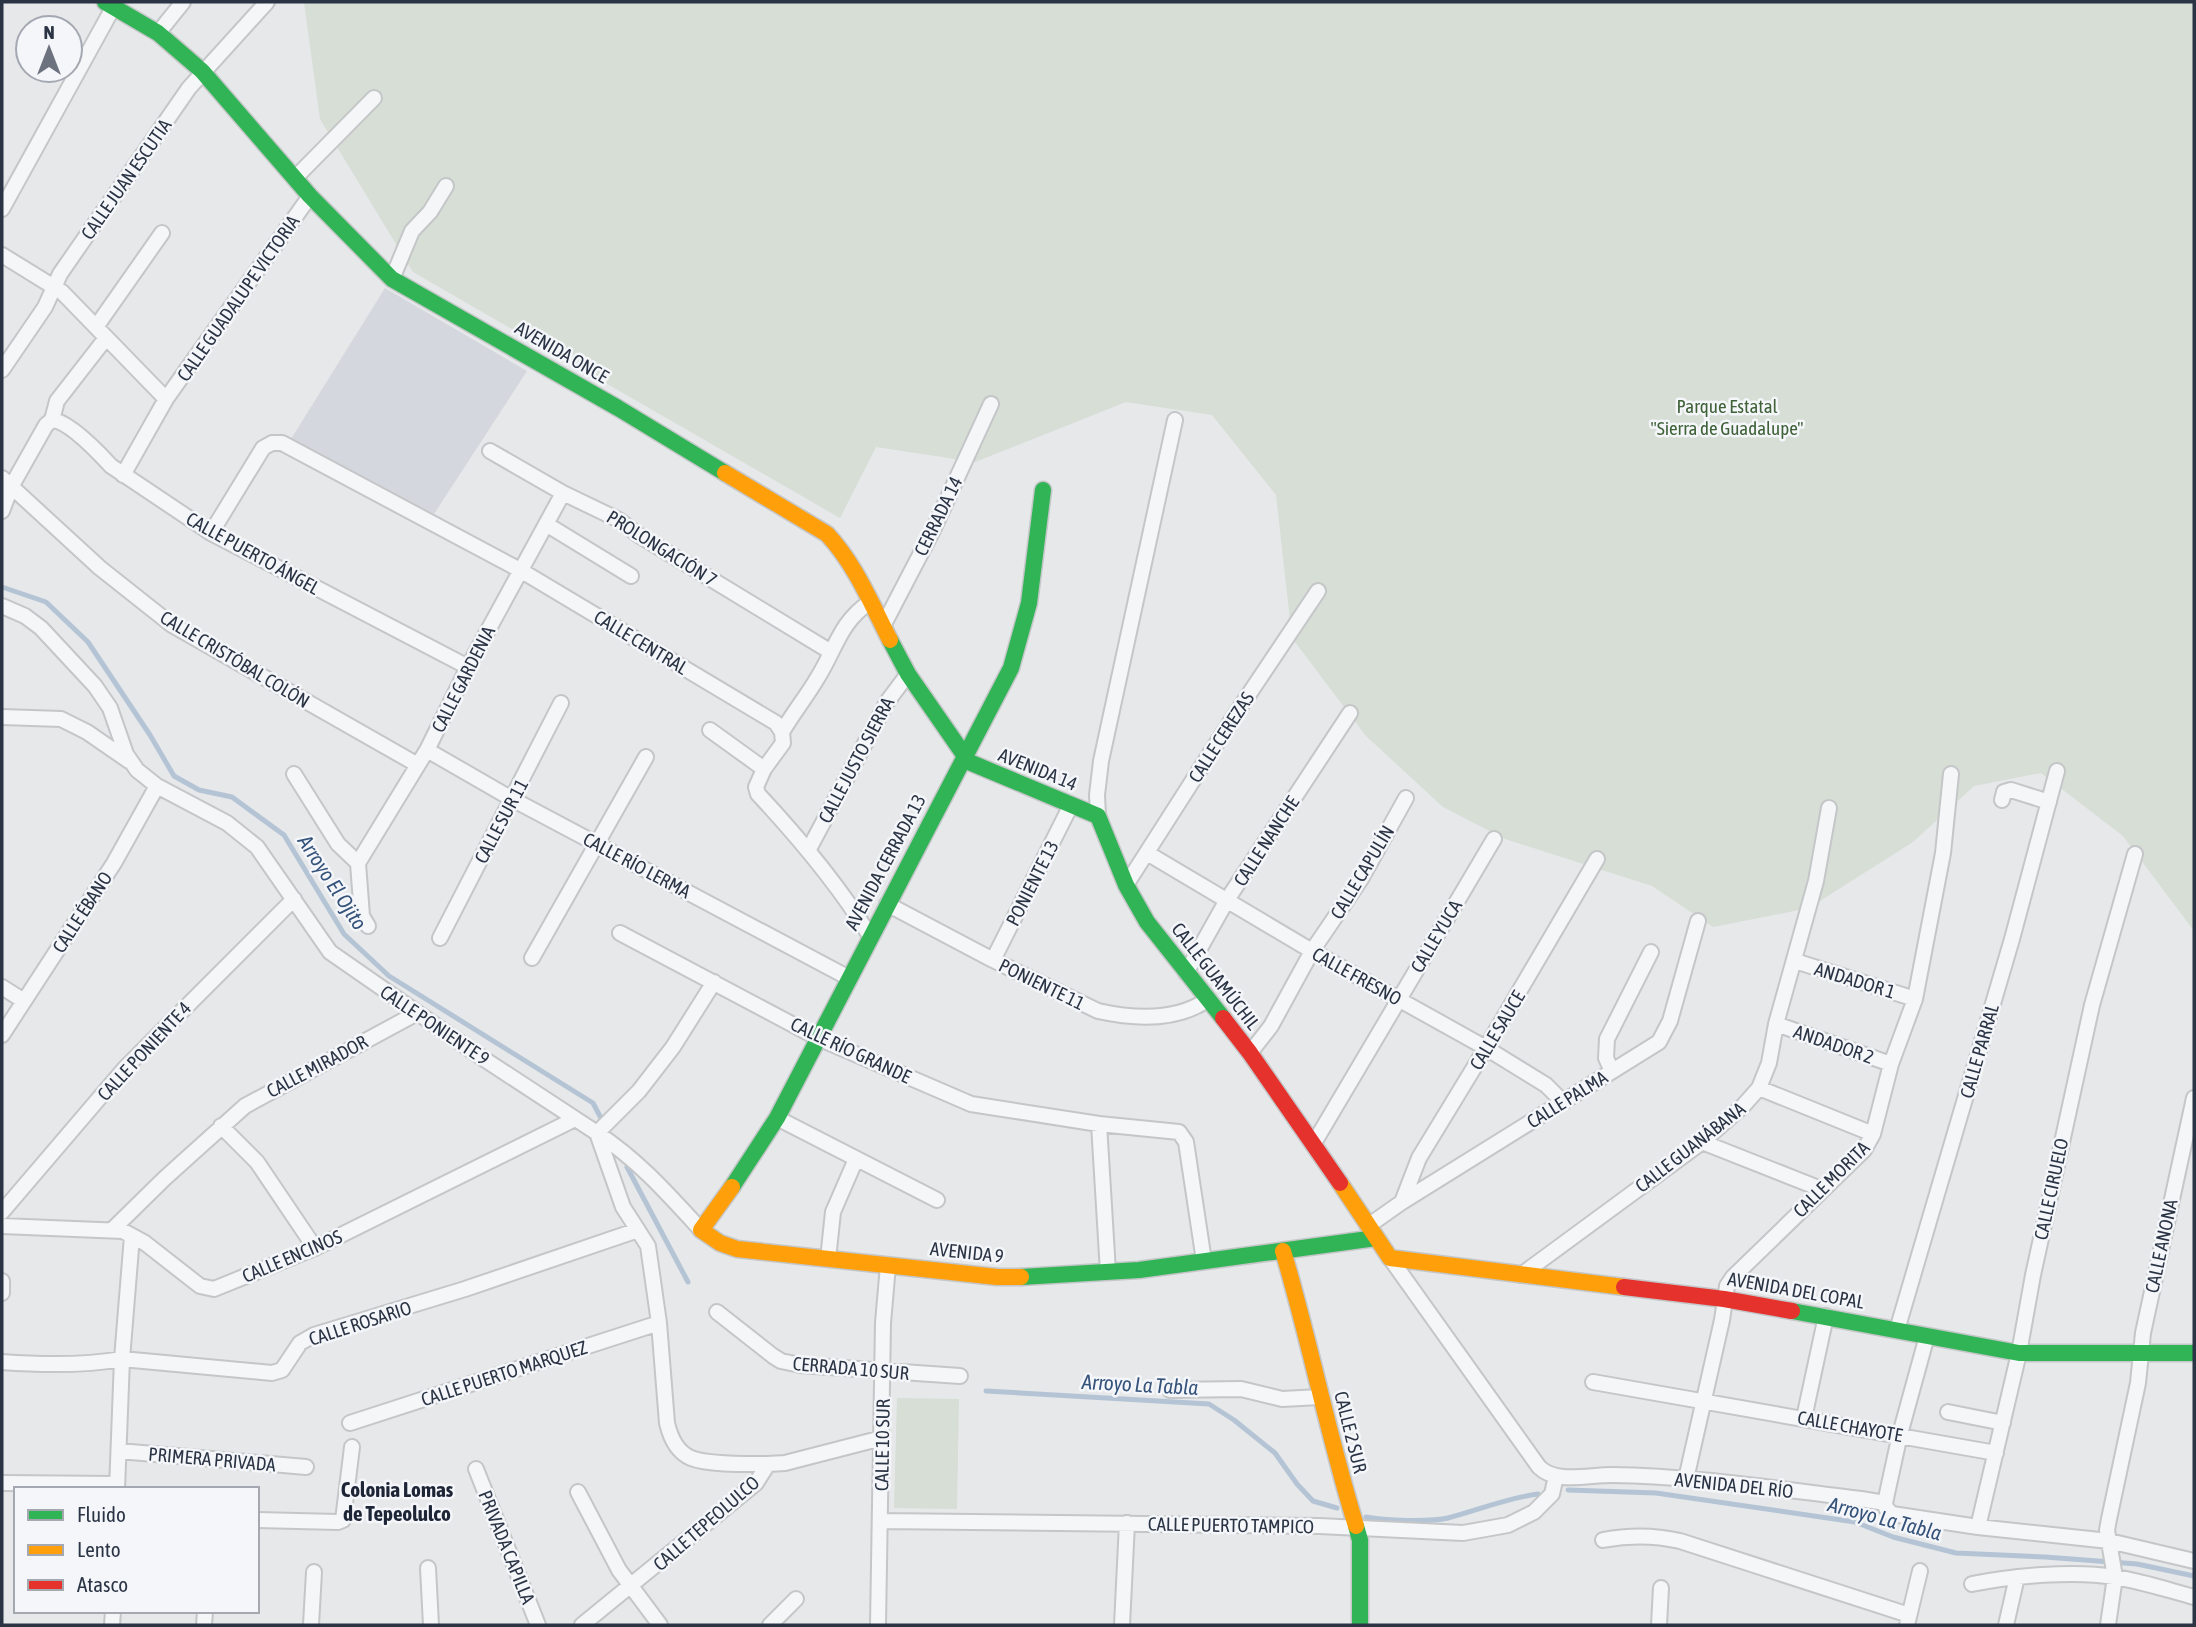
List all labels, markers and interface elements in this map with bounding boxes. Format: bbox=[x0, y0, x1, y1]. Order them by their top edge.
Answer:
north arrow bbox=[14, 14, 84, 84]
text: N bbox=[43, 21, 55, 43]
street label: CALLE JUAN ESCUTIA bbox=[76, 114, 176, 243]
street label: CALLE GUADALUPE VICTORIA bbox=[172, 210, 304, 385]
street label: AVENIDA ONCE bbox=[512, 316, 612, 388]
park label: Parque Estatal "Sierra de Guadalupe" bbox=[1650, 395, 1804, 439]
street label: CERRADA 14 bbox=[909, 473, 967, 559]
street label: PROLONGACIÓN 7 bbox=[603, 505, 721, 591]
street label: CALLE PUERTO ÁNGEL bbox=[182, 507, 324, 599]
street label: CALLE CENTRAL bbox=[590, 605, 692, 679]
street label: CALLE CRISTÓBAL COLÓN bbox=[156, 606, 314, 712]
street label: CALLE GARDENIA bbox=[427, 622, 499, 736]
street label: CALLE CEREZAS bbox=[1184, 688, 1258, 786]
street label: CALLE JUSTO SIERRA bbox=[814, 693, 899, 827]
street label: AVENIDA 14 bbox=[995, 743, 1081, 795]
street label: CALLE SUR 11 bbox=[470, 775, 532, 867]
street label: AVENIDA CERRADA 13 bbox=[840, 790, 930, 934]
street label: CALLE NANCHE bbox=[1229, 792, 1303, 890]
street label: CALLE CAPULÍN bbox=[1326, 821, 1398, 923]
street label: CALLE RÍO LERMA bbox=[580, 828, 695, 903]
water label: Arroyo El Ojito bbox=[293, 829, 373, 934]
street label: PONIENTE 13 bbox=[1001, 837, 1063, 929]
street label: CALLE ÉBANO bbox=[48, 867, 116, 957]
street label: CALLE YUCA bbox=[1406, 895, 1467, 976]
street label: CALLE GUAMÚCHIL bbox=[1167, 918, 1265, 1034]
street label: CALLE FRESNO bbox=[1308, 942, 1406, 1010]
street label: PONIENTE 11 bbox=[996, 954, 1088, 1014]
street label: ANDADOR 1 bbox=[1812, 957, 1898, 1003]
street label: CALLE PONIENTE 9 bbox=[376, 980, 494, 1070]
street label: CALLE SAUCE bbox=[1465, 986, 1529, 1074]
street label: CALLE PONIENTE 4 bbox=[93, 997, 195, 1105]
street label: CALLE PARRAL bbox=[1955, 1001, 2003, 1101]
street label: CALLE RÍO GRANDE bbox=[787, 1013, 915, 1087]
street label: ANDADOR 2 bbox=[1791, 1020, 1877, 1068]
street label: CALLE MIRADOR bbox=[263, 1030, 372, 1102]
street label: CALLE PALMA bbox=[1523, 1065, 1612, 1132]
street label: CALLE GUANÁBANA bbox=[1631, 1097, 1750, 1197]
street label: CALLE MORITA bbox=[1788, 1136, 1874, 1222]
street label: CALLE CIRUELO bbox=[2029, 1136, 2073, 1242]
street label: CALLE ANONA bbox=[2140, 1196, 2182, 1295]
street label: CALLE ENCINOS bbox=[239, 1225, 345, 1287]
street label: AVENIDA 9 bbox=[929, 1237, 1005, 1267]
street label: AVENIDA DEL COPAL bbox=[1726, 1267, 1867, 1313]
street label: CALLE ROSARIO bbox=[306, 1296, 414, 1350]
street label: CALLE PUERTO MARQUEZ bbox=[418, 1336, 590, 1410]
street label: CERRADA 10 SUR bbox=[792, 1352, 911, 1384]
water label: Arroyo La Tabla bbox=[1080, 1369, 1199, 1399]
street label: CALLE 2 SUR bbox=[1330, 1389, 1372, 1476]
street label: CALLE 10 SUR bbox=[870, 1398, 894, 1491]
street label: CALLE CHAYOTE bbox=[1796, 1406, 1904, 1446]
street label: PRIMERA PRIVADA bbox=[147, 1442, 277, 1476]
street label: AVENIDA DEL RÍO bbox=[1674, 1468, 1794, 1502]
street label: CALLE TEPEOLULCO bbox=[649, 1471, 763, 1575]
district label: Colonia Lomas de Tepeolulco bbox=[341, 1477, 454, 1525]
legend bbox=[14, 1487, 259, 1613]
street label: PRIVADA CAPILLA bbox=[474, 1487, 540, 1608]
water label: Arroyo La Tabla bbox=[1825, 1491, 1945, 1545]
text: Fluido bbox=[77, 1502, 126, 1526]
street label: CALLE PUERTO TAMPICO bbox=[1148, 1513, 1314, 1537]
text: Lento bbox=[77, 1537, 121, 1561]
text: Atasco bbox=[77, 1572, 128, 1596]

